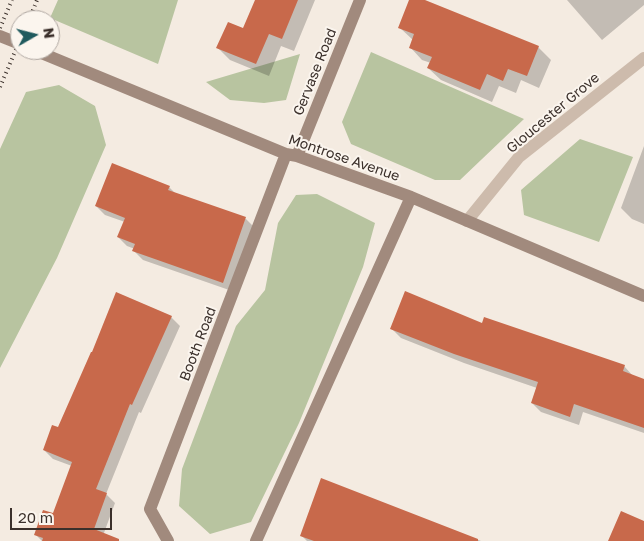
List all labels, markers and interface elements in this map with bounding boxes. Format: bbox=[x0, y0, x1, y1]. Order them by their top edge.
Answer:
north arrow bbox=[10, 10, 60, 60]
street label: Gervase Road bbox=[290, 26, 340, 118]
text: N bbox=[40, 27, 59, 39]
street label: Gloucester Grove bbox=[503, 69, 603, 157]
street label: Montrose Avenue bbox=[286, 131, 402, 185]
street label: Booth Road bbox=[176, 304, 220, 384]
scale bar bbox=[12, 498, 115, 530]
text: 20 m bbox=[18, 508, 53, 526]

